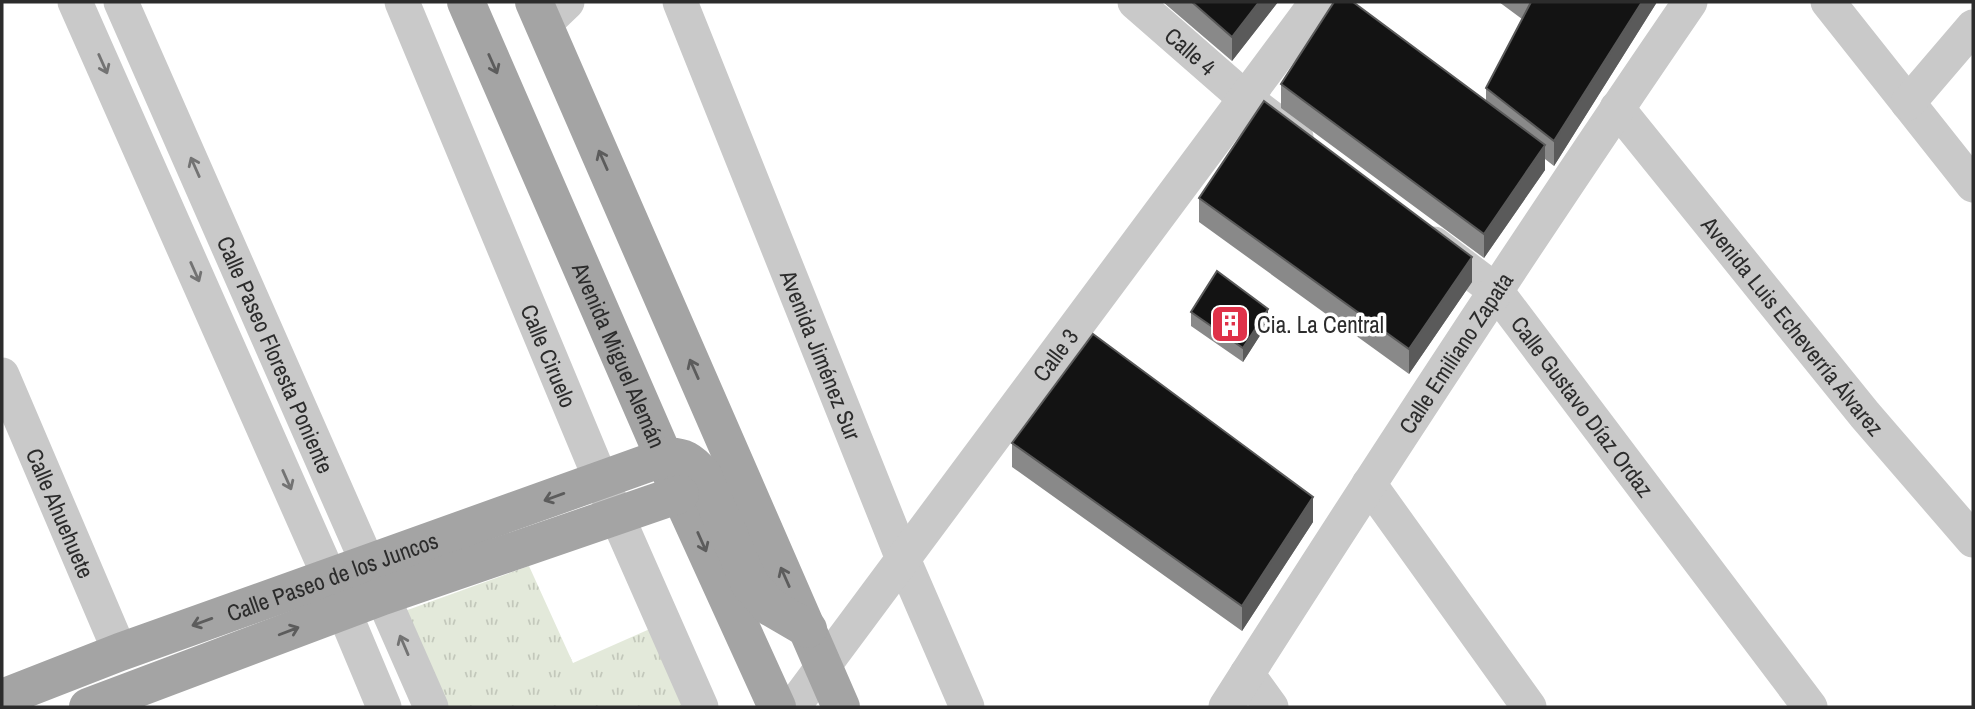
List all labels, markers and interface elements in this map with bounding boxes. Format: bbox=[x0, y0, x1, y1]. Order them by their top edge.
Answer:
street label: Calle 4 bbox=[1158, 20, 1223, 82]
one-way arrow bbox=[97, 53, 110, 74]
one-way arrow bbox=[487, 53, 500, 75]
one-way arrow bbox=[596, 150, 609, 171]
one-way arrow bbox=[188, 157, 201, 178]
street label: Avenida Luis Echeverría Álvarez bbox=[1694, 209, 1891, 442]
street label: Calle Paseo Floresta Poniente bbox=[210, 231, 342, 478]
street label: Avenida Miguel Alemán bbox=[565, 257, 673, 453]
one-way arrow bbox=[189, 261, 202, 283]
street label: Avenida Jiménez Sur bbox=[773, 264, 869, 445]
street label: Calle Emiliano Zapata bbox=[1391, 266, 1520, 439]
street label: Calle Ciruelo bbox=[514, 299, 584, 412]
building icon: Cia. La Central bbox=[1209, 303, 1251, 345]
place label: Cia. La Central bbox=[1257, 309, 1384, 340]
street label: Calle Gustavo Díaz Ordaz bbox=[1504, 309, 1661, 503]
street label: Calle 3 bbox=[1025, 322, 1085, 387]
one-way arrow bbox=[687, 358, 700, 380]
street label: Calle Ahuehuete bbox=[19, 443, 102, 583]
one-way arrow bbox=[281, 469, 294, 491]
one-way arrow bbox=[544, 492, 566, 504]
street label: Calle Paseo de los Juncos bbox=[222, 524, 442, 628]
one-way arrow bbox=[696, 531, 709, 552]
one-way arrow bbox=[778, 567, 791, 588]
one-way arrow bbox=[191, 617, 213, 630]
one-way arrow bbox=[277, 623, 299, 636]
one-way arrow bbox=[396, 634, 409, 656]

